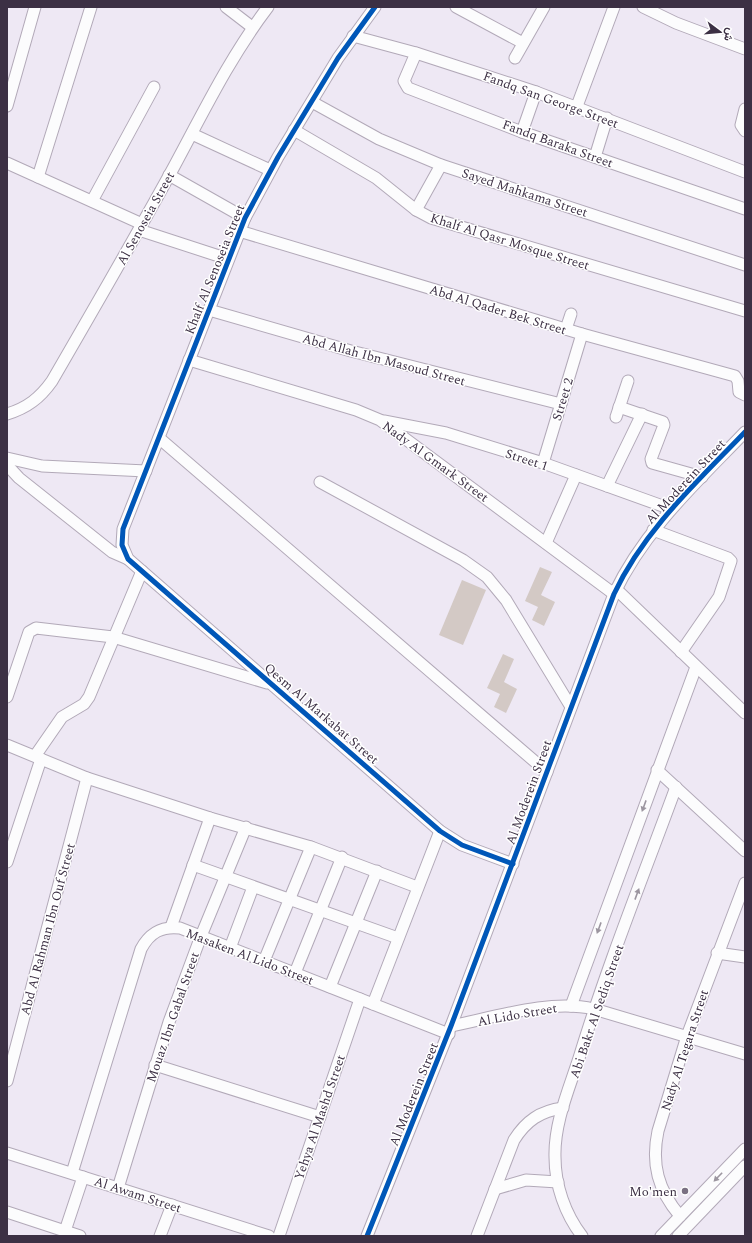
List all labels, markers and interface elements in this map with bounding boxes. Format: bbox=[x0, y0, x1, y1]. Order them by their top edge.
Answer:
north arrow bbox=[700, 12, 740, 52]
text: ش bbox=[719, 26, 739, 43]
street label: Fandq San George Street bbox=[480, 66, 622, 134]
street label: Fandq Baraka Street bbox=[499, 115, 616, 173]
street label: Sayed Mahkama Street bbox=[459, 163, 590, 223]
street label: Al Senoseia Street bbox=[112, 168, 180, 269]
street label: Khalf Al Senoseia Street bbox=[180, 201, 250, 337]
street label: Khalf Al Qasr Mosque Street bbox=[428, 208, 592, 276]
street label: Abd Al Qader Bek Street bbox=[427, 280, 569, 340]
street label: Abd Allah Ibn Masoud Street bbox=[300, 329, 468, 392]
street label: Street 2 bbox=[547, 375, 579, 423]
street label: Nady Al Gmark Street bbox=[378, 416, 493, 508]
street label: Al Moderein Street bbox=[641, 434, 731, 529]
street label: Street 1 bbox=[503, 444, 551, 476]
street label: Qesm Al Markabat Street bbox=[259, 658, 383, 770]
street label: Al Moderein Street bbox=[501, 737, 557, 848]
one-way arrow bbox=[641, 801, 647, 813]
street label: Abd Al Rahman Ibn Ouf Street bbox=[15, 840, 81, 1018]
one-way arrow bbox=[634, 888, 640, 900]
street label: Masaken Al Lido Street bbox=[183, 923, 317, 991]
one-way arrow bbox=[596, 923, 602, 935]
street label: Abi Bakr Al Sediq Street bbox=[565, 941, 629, 1081]
street label: Mouaz Ibn Gabal Street bbox=[141, 949, 205, 1085]
street label: Nady Al Tegara Street bbox=[656, 987, 714, 1114]
street label: Al Lido Street bbox=[476, 998, 559, 1032]
street label: Al Moderein Street bbox=[384, 1039, 444, 1149]
street label: Yehya Al Mashd Street bbox=[289, 1052, 351, 1183]
street label: Al Awam Street bbox=[92, 1171, 184, 1219]
one-way arrow bbox=[713, 1172, 723, 1182]
place label: Mo'men bbox=[629, 1182, 677, 1202]
marker: Mo'men bbox=[680, 1186, 690, 1196]

